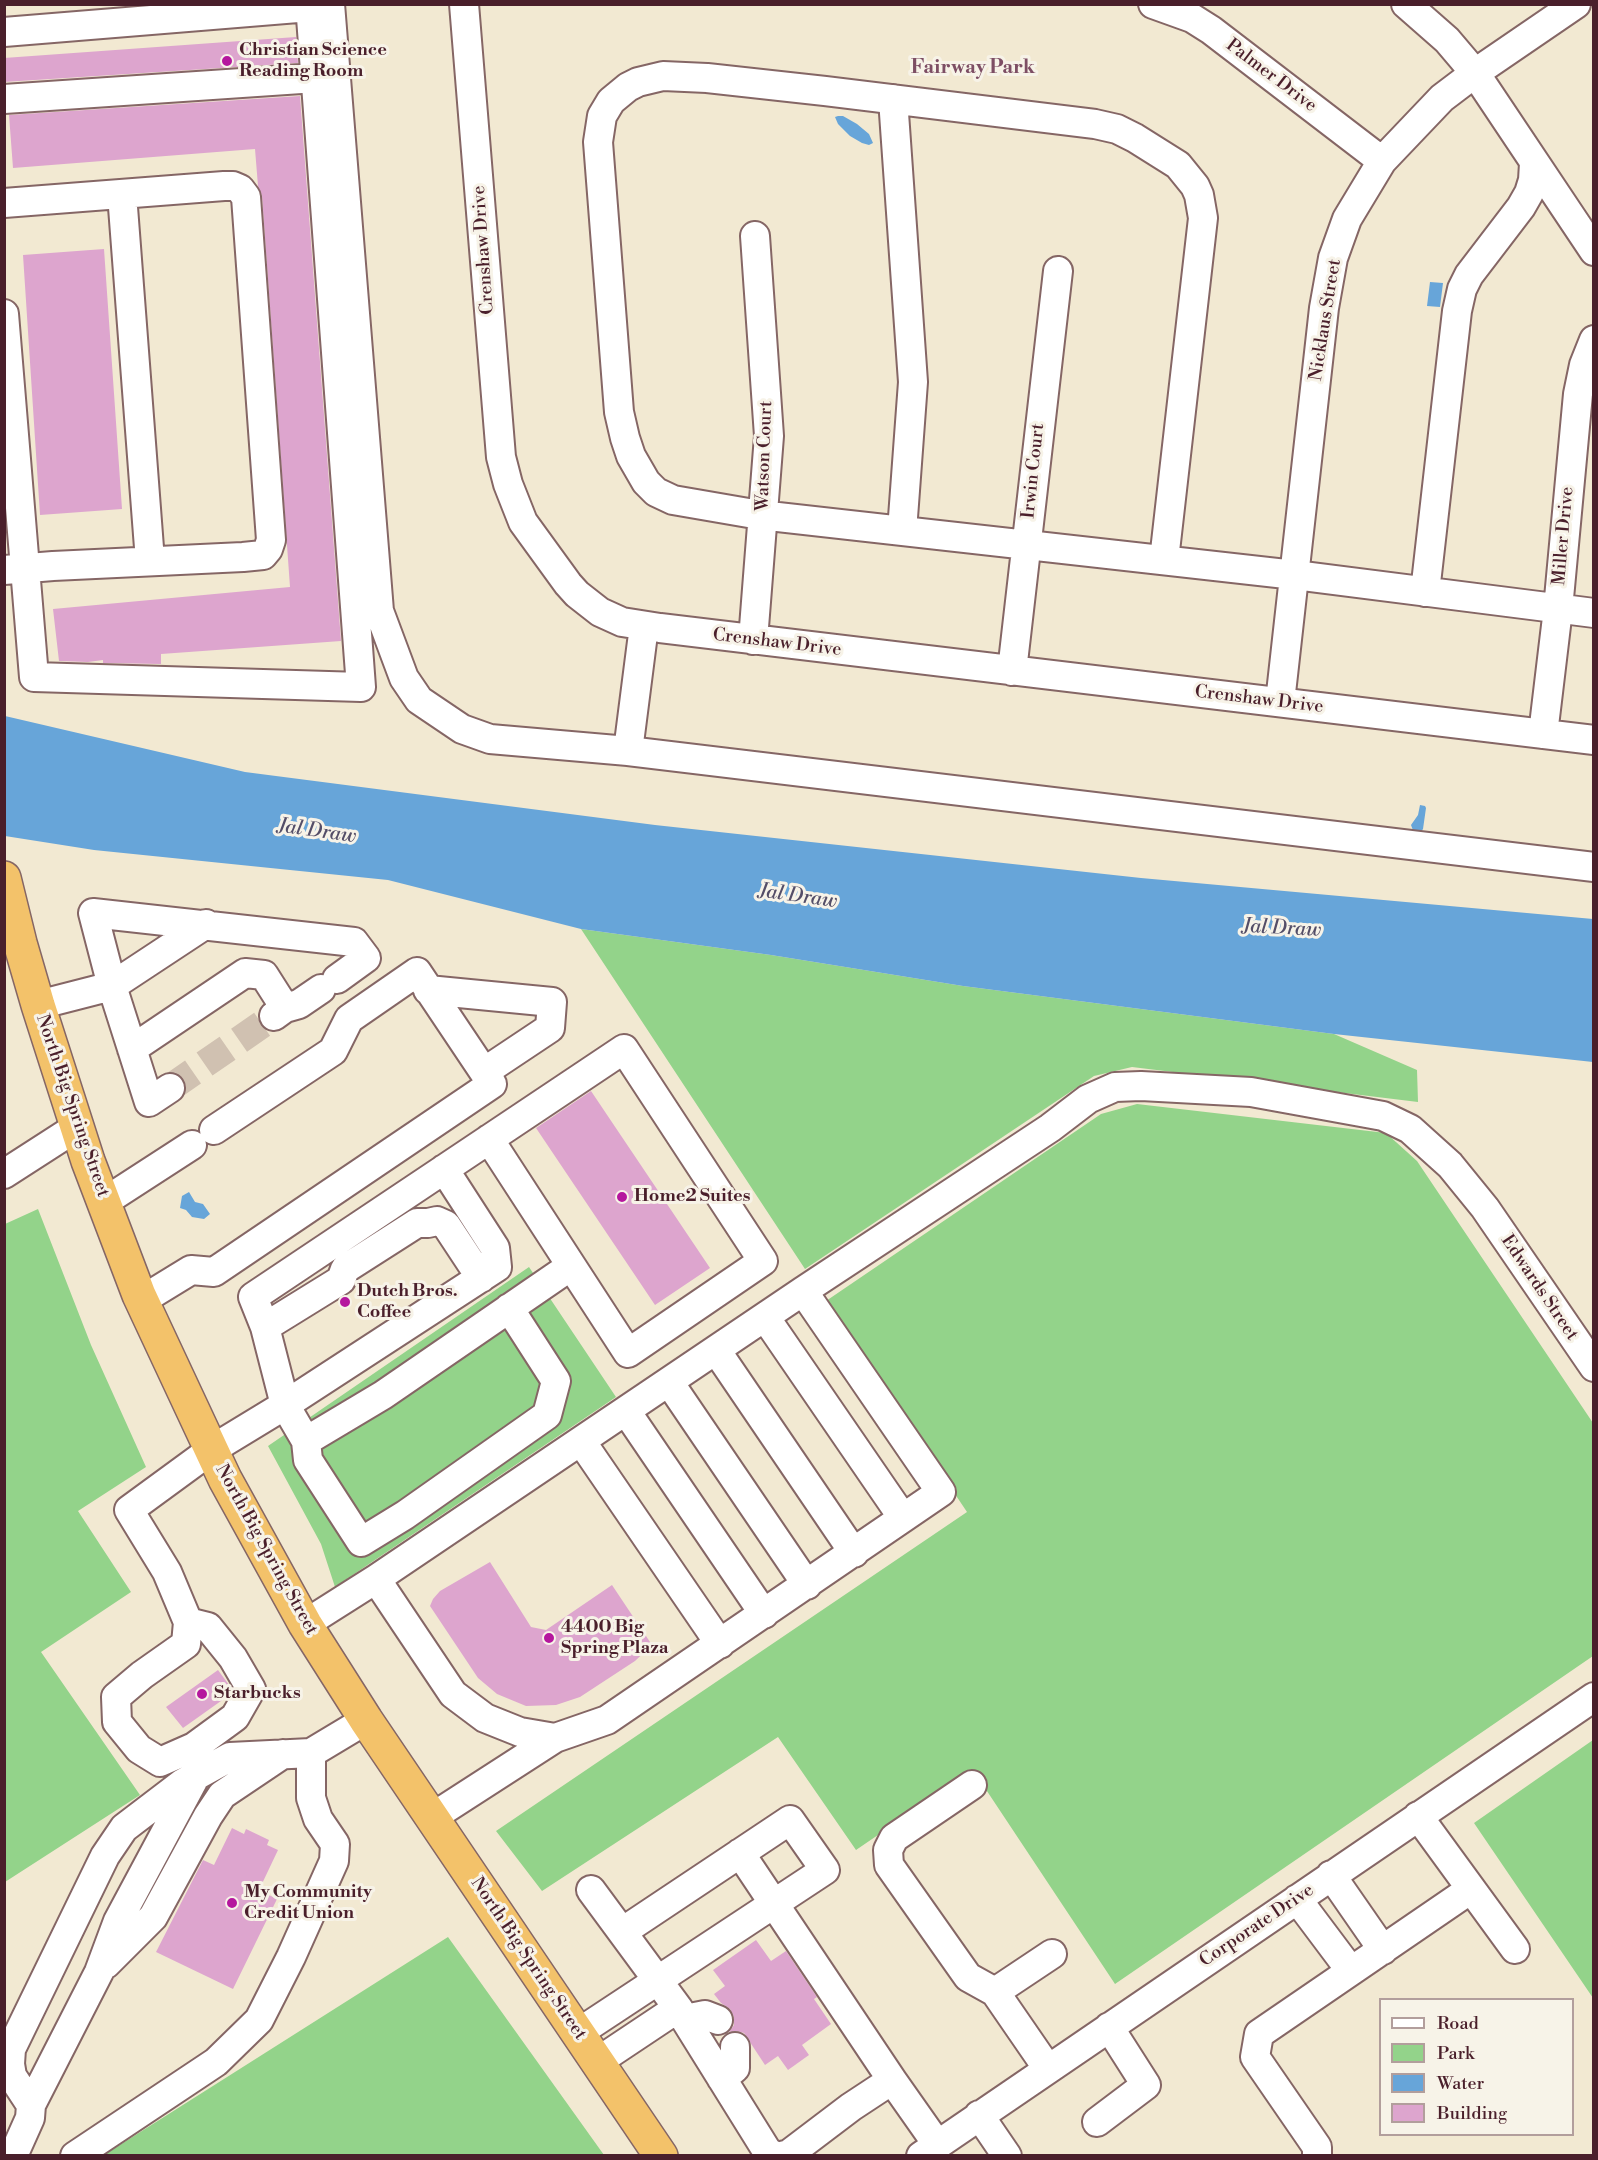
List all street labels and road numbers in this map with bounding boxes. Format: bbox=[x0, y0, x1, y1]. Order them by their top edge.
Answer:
street label: Palmer Drive bbox=[1221, 35, 1321, 117]
street label: Crenshaw Drive bbox=[469, 185, 499, 315]
street label: Nicklaus Street bbox=[1306, 258, 1346, 382]
street label: Watson Court bbox=[752, 400, 778, 512]
street label: Irwin Court bbox=[1018, 422, 1050, 520]
street label: Miller Drive bbox=[1549, 486, 1579, 586]
street label: Crenshaw Drive bbox=[711, 624, 843, 662]
street label: Crenshaw Drive bbox=[1193, 681, 1325, 719]
street label: North Big Spring Street bbox=[31, 1012, 113, 1200]
street label: Edwards Street bbox=[1496, 1231, 1582, 1345]
street label: North Big Spring Street bbox=[210, 1461, 322, 1639]
street label: North Big Spring Street bbox=[465, 1874, 591, 2044]
street label: Corporate Drive bbox=[1196, 1880, 1318, 1972]

